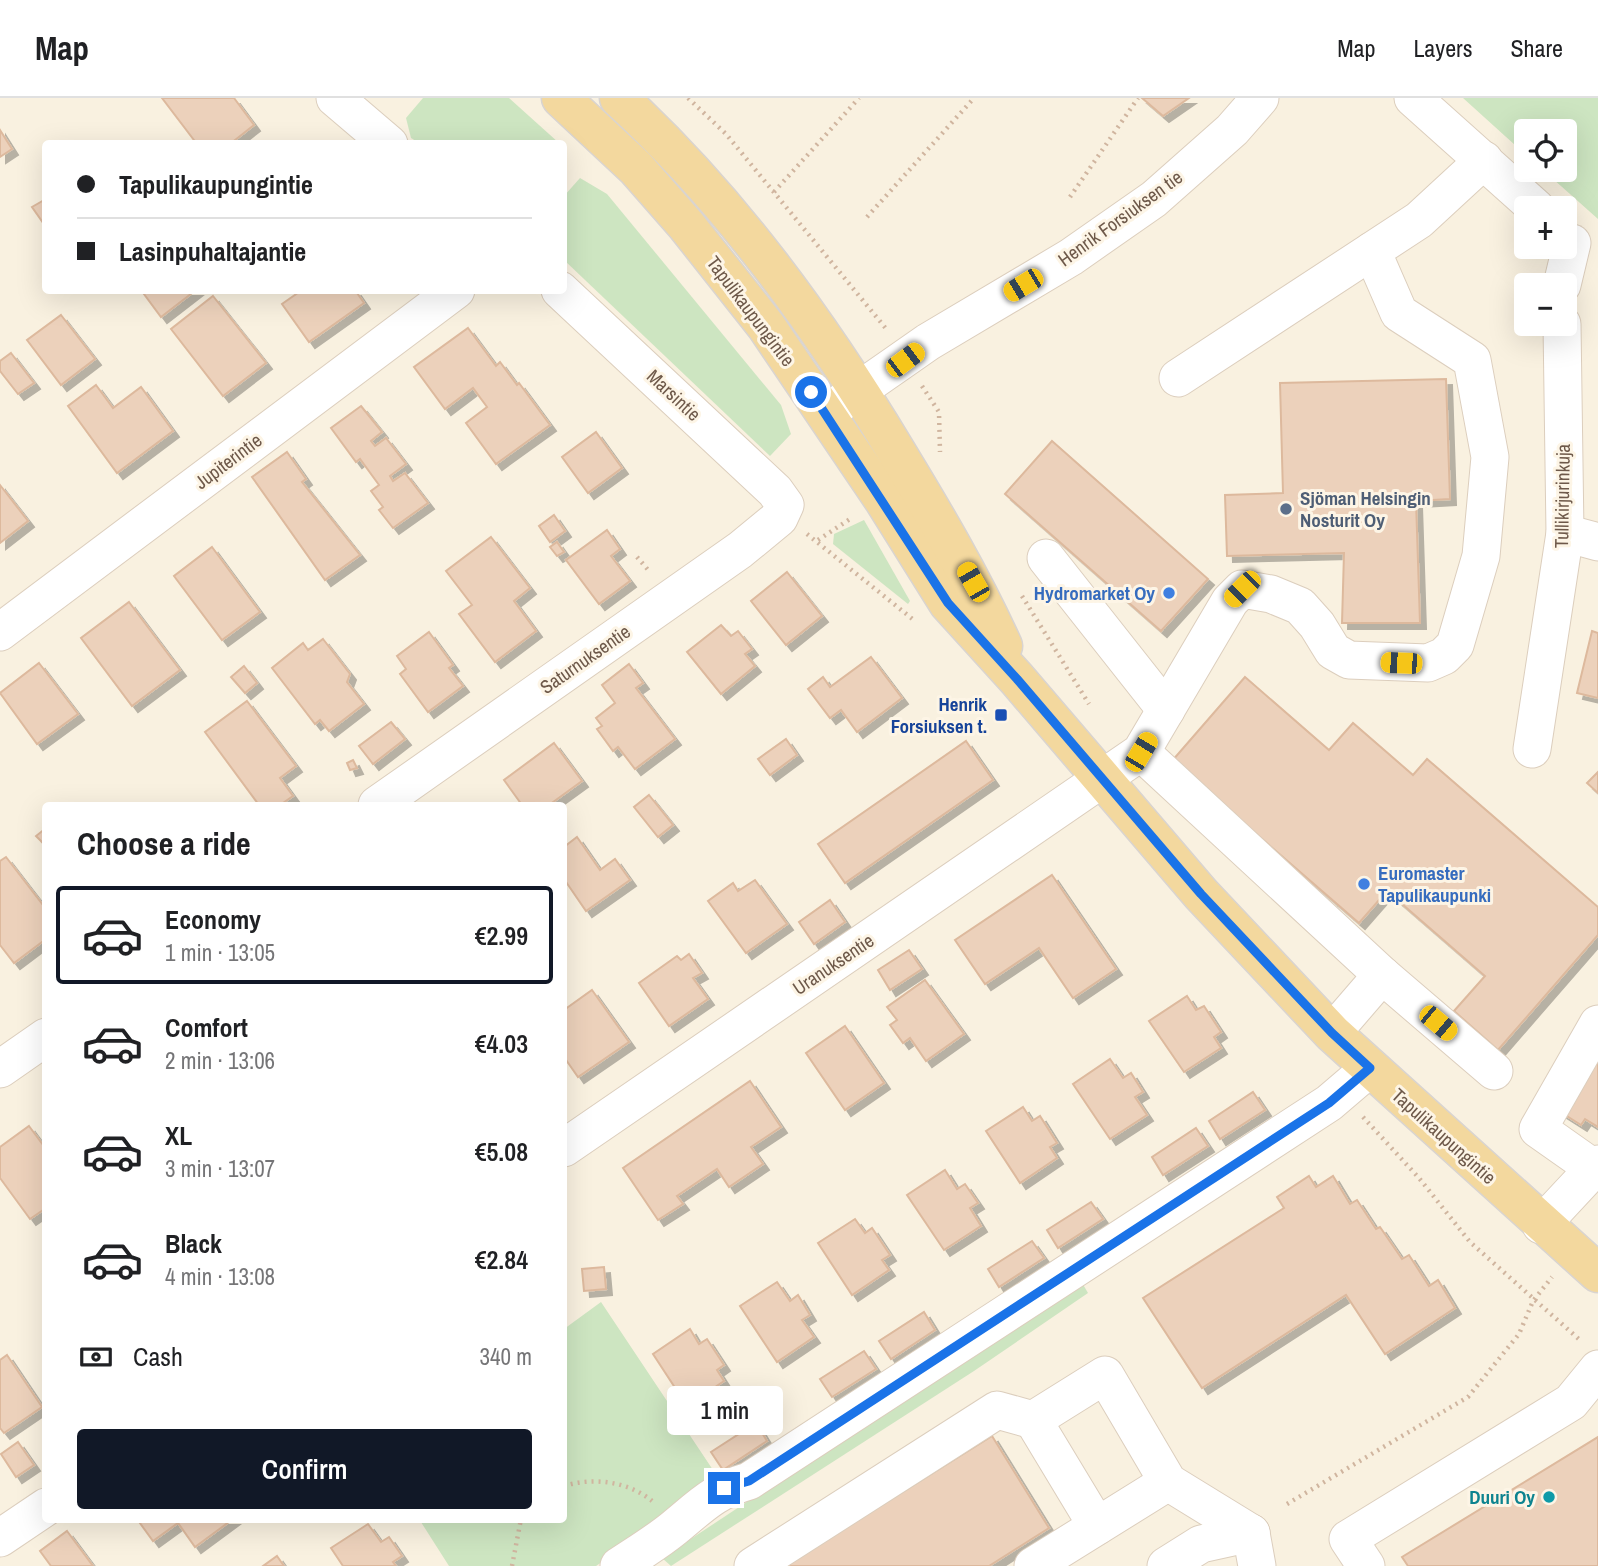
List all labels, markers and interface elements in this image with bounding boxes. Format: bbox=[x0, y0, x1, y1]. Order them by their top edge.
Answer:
text: Map bbox=[35, 26, 89, 70]
text: Map bbox=[1337, 32, 1375, 64]
text: Layers bbox=[1413, 32, 1472, 64]
text: Share bbox=[1510, 32, 1563, 64]
map controls bbox=[1514, 119, 1577, 336]
button: locate bbox=[1514, 119, 1577, 182]
street label: Henrik Forsiuksen tie bbox=[1052, 164, 1188, 272]
text: Tapulikaupungintie bbox=[119, 167, 313, 202]
button: + bbox=[1514, 196, 1577, 259]
text: Lasinpuhaltajantie bbox=[119, 234, 306, 269]
street label: Tapulikaupungintie bbox=[701, 250, 801, 372]
car bbox=[1000, 265, 1047, 305]
button: − bbox=[1514, 273, 1577, 336]
car bbox=[882, 339, 929, 381]
street label: Marsintie bbox=[641, 363, 707, 427]
route start bbox=[795, 376, 827, 408]
street label: Jupiterintie bbox=[189, 427, 267, 495]
street label: Tullikirjurinkuja bbox=[1548, 443, 1576, 548]
place label: Sjöman Helsingin Nosturit Oy bbox=[1300, 485, 1431, 533]
marker: Sjöman Helsingin Nosturit Oy bbox=[1278, 501, 1294, 517]
car bbox=[954, 559, 993, 605]
car bbox=[1220, 567, 1265, 611]
place label: Hydromarket Oy bbox=[1034, 580, 1155, 606]
marker: Hydromarket Oy bbox=[1161, 585, 1177, 601]
street label: Saturnuksentie bbox=[535, 618, 635, 700]
car bbox=[1380, 652, 1423, 674]
place label: Henrik Forsiuksen t. bbox=[891, 691, 987, 739]
marker: Henrik Forsiuksen t. bbox=[993, 707, 1009, 723]
car bbox=[1122, 729, 1161, 775]
text: Choose a ride bbox=[77, 822, 251, 865]
place label: Euromaster Tapulikaupunki bbox=[1378, 860, 1491, 908]
marker: Euromaster Tapulikaupunki bbox=[1356, 876, 1372, 892]
text: Economy bbox=[165, 902, 261, 937]
icon: car bbox=[81, 904, 144, 967]
text: €2.99 bbox=[475, 918, 528, 953]
street label: Uranuksentie bbox=[787, 927, 879, 1001]
text: 1 min · 13:05 bbox=[165, 937, 275, 968]
car bbox=[1416, 1001, 1461, 1045]
text: Comfort bbox=[165, 1010, 248, 1045]
icon: car bbox=[81, 1012, 144, 1075]
text: €4.03 bbox=[475, 1026, 528, 1061]
text: 2 min · 13:06 bbox=[165, 1045, 275, 1076]
street label: Tapulikaupungintie bbox=[1386, 1082, 1502, 1190]
text: XL bbox=[165, 1118, 192, 1153]
icon: car bbox=[81, 1120, 144, 1183]
text: €5.08 bbox=[475, 1134, 528, 1169]
text: 3 min · 13:07 bbox=[165, 1153, 275, 1184]
text: Black bbox=[165, 1226, 222, 1261]
icon: car bbox=[81, 1228, 144, 1291]
text: €2.84 bbox=[475, 1242, 528, 1277]
text: 4 min · 13:08 bbox=[165, 1261, 275, 1292]
icon: cash bbox=[77, 1338, 115, 1376]
text: Cash bbox=[133, 1339, 183, 1374]
text: 340 m bbox=[480, 1341, 532, 1372]
callout: 1 min bbox=[666, 1386, 782, 1436]
text: 1 min bbox=[701, 1395, 749, 1426]
button: Confirm bbox=[77, 1429, 532, 1509]
route end bbox=[708, 1472, 740, 1504]
place label: Duuri Oy bbox=[1469, 1484, 1535, 1510]
marker: Duuri Oy bbox=[1541, 1489, 1557, 1505]

